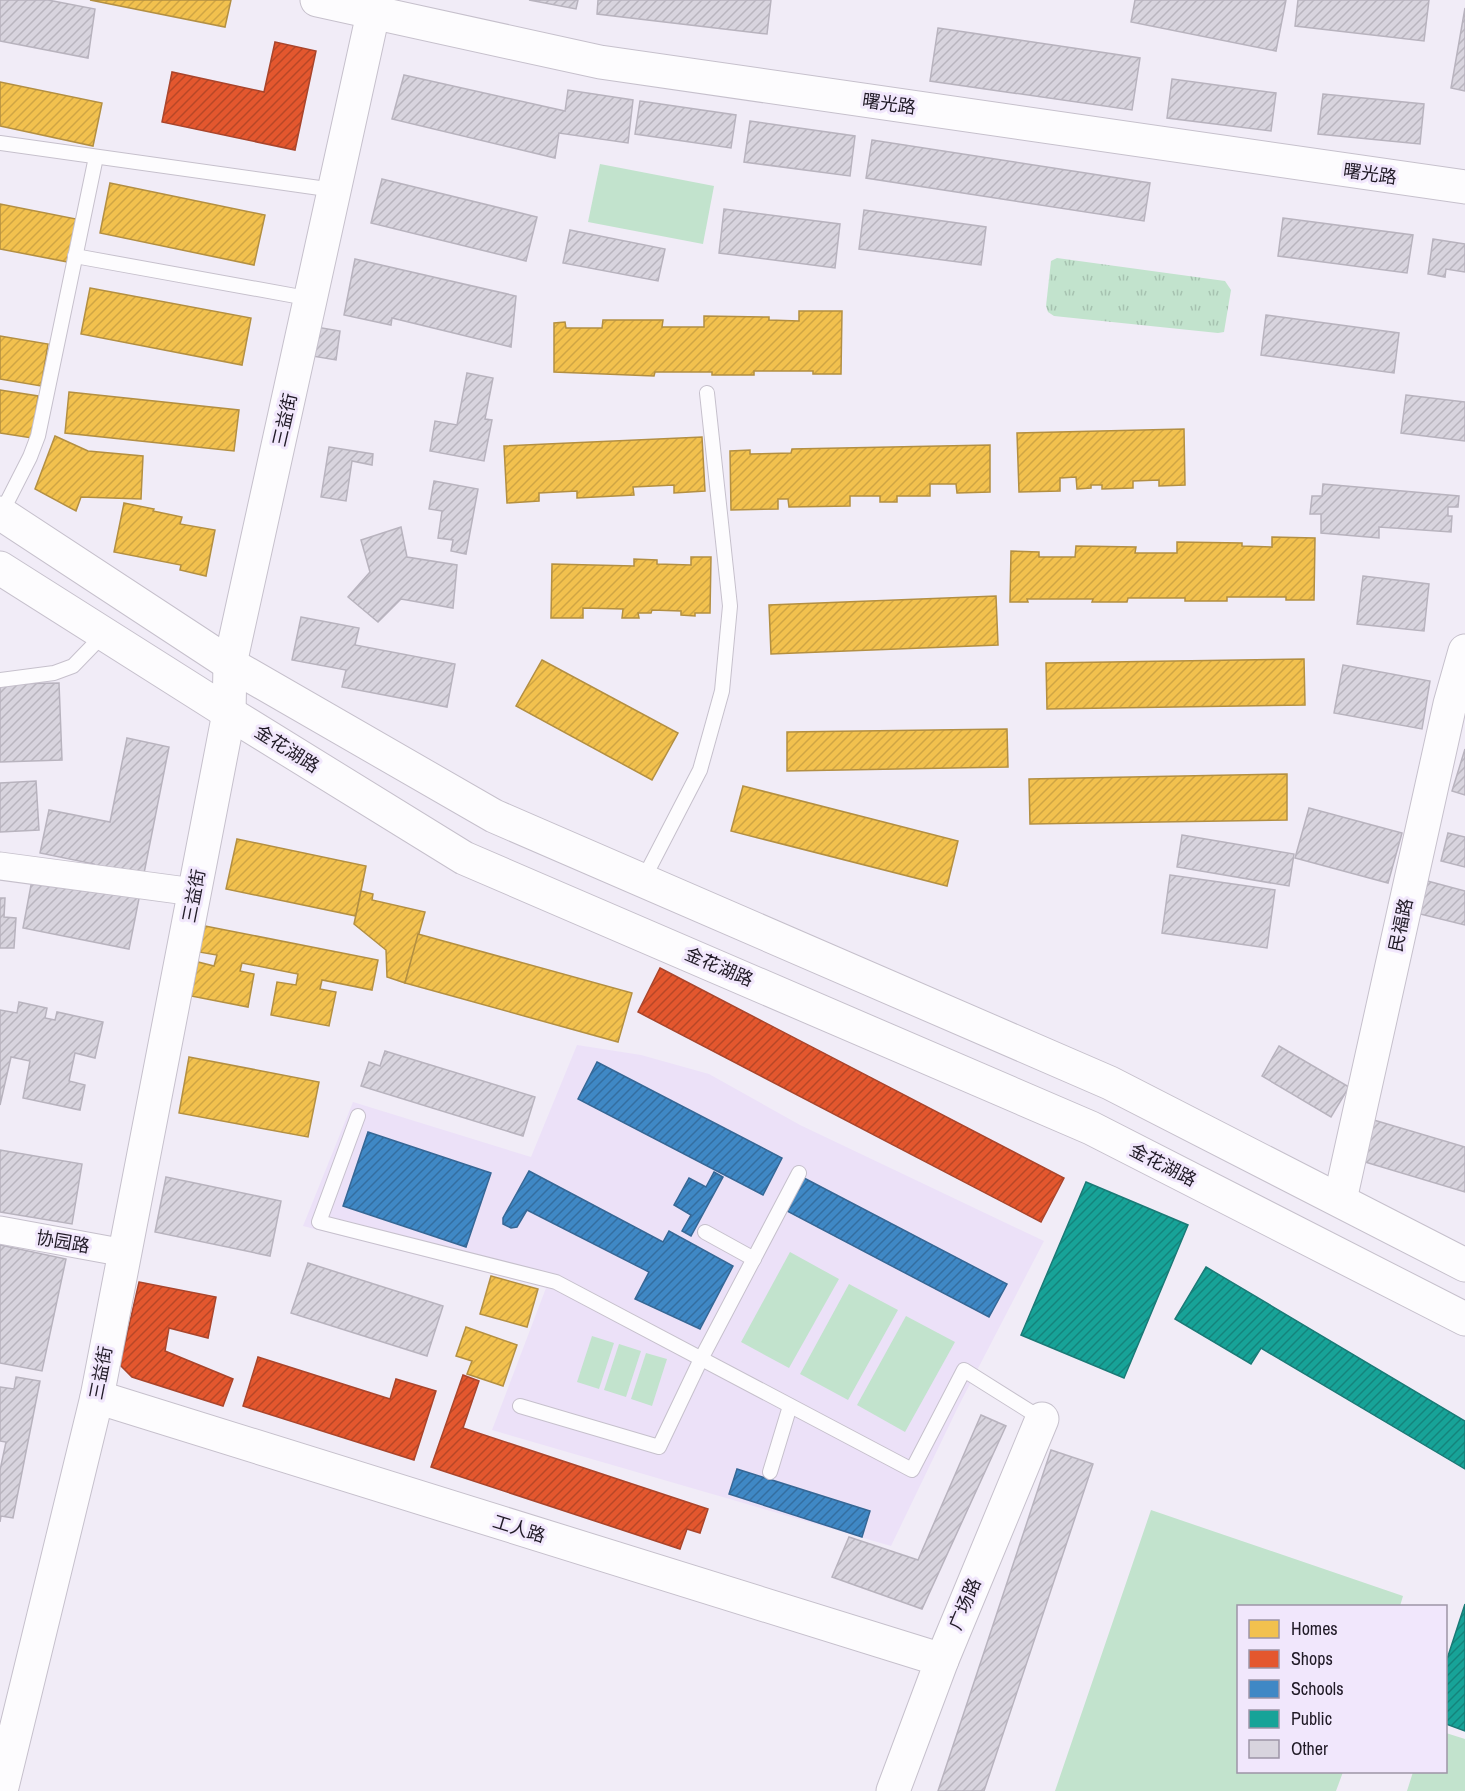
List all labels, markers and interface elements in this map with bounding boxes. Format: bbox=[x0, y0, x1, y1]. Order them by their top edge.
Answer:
street label: 曙光路 bbox=[861, 87, 918, 120]
street label: 曙光路 bbox=[1342, 157, 1399, 190]
street label: 三益街 bbox=[266, 391, 303, 449]
street label: 金花湖路 bbox=[250, 719, 324, 778]
street label: 三益街 bbox=[176, 867, 211, 925]
street label: 民福路 bbox=[1383, 896, 1418, 954]
street label: 金花湖路 bbox=[681, 941, 757, 992]
street label: 金花湖路 bbox=[1125, 1137, 1201, 1192]
street label: 协园路 bbox=[34, 1225, 92, 1259]
street label: 三益街 bbox=[83, 1344, 118, 1402]
street label: 工人路 bbox=[490, 1509, 549, 1548]
street label: 广场路 bbox=[942, 1574, 987, 1634]
legend bbox=[1237, 1605, 1447, 1773]
text: Homes bbox=[1291, 1616, 1338, 1641]
text: Shops bbox=[1291, 1646, 1333, 1671]
text: Schools bbox=[1291, 1676, 1344, 1701]
text: Public bbox=[1291, 1706, 1332, 1731]
text: Other bbox=[1291, 1736, 1328, 1761]

